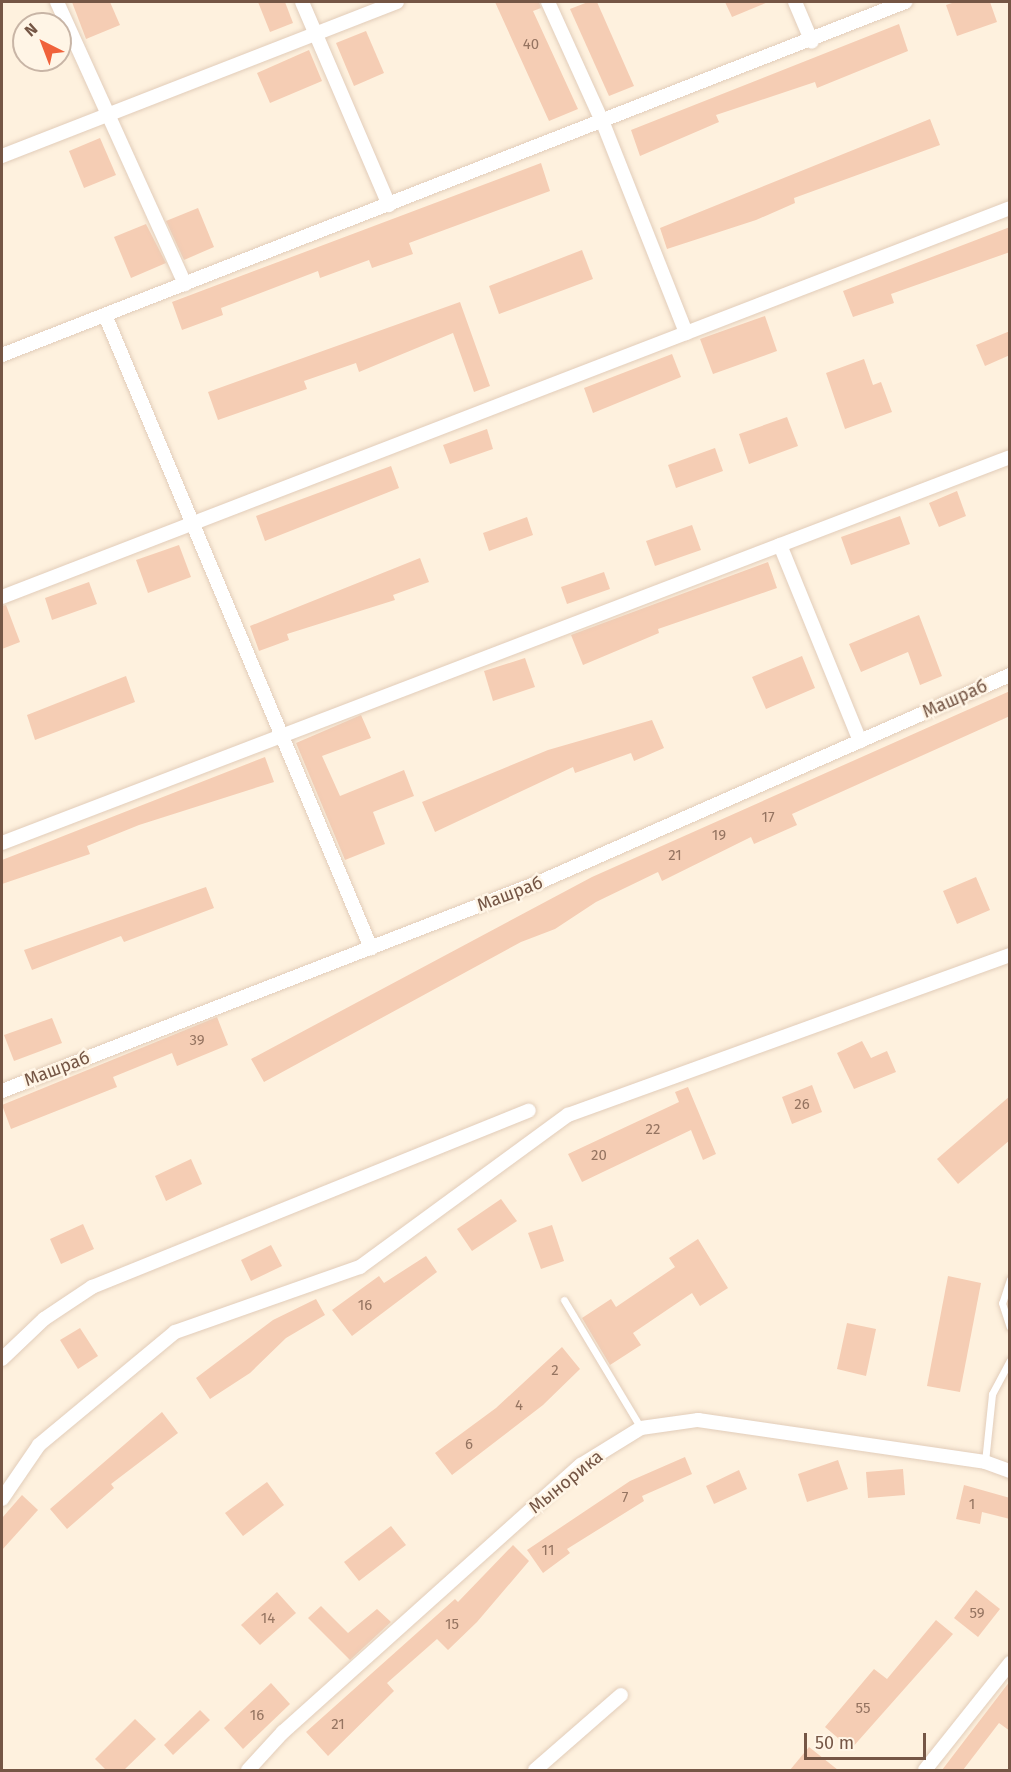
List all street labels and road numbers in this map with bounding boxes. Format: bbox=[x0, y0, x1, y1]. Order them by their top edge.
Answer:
street label: Машраб bbox=[919, 675, 991, 723]
street label: Машраб bbox=[474, 872, 546, 916]
street label: Машраб bbox=[21, 1047, 93, 1091]
street label: Мынорика bbox=[525, 1446, 607, 1518]

